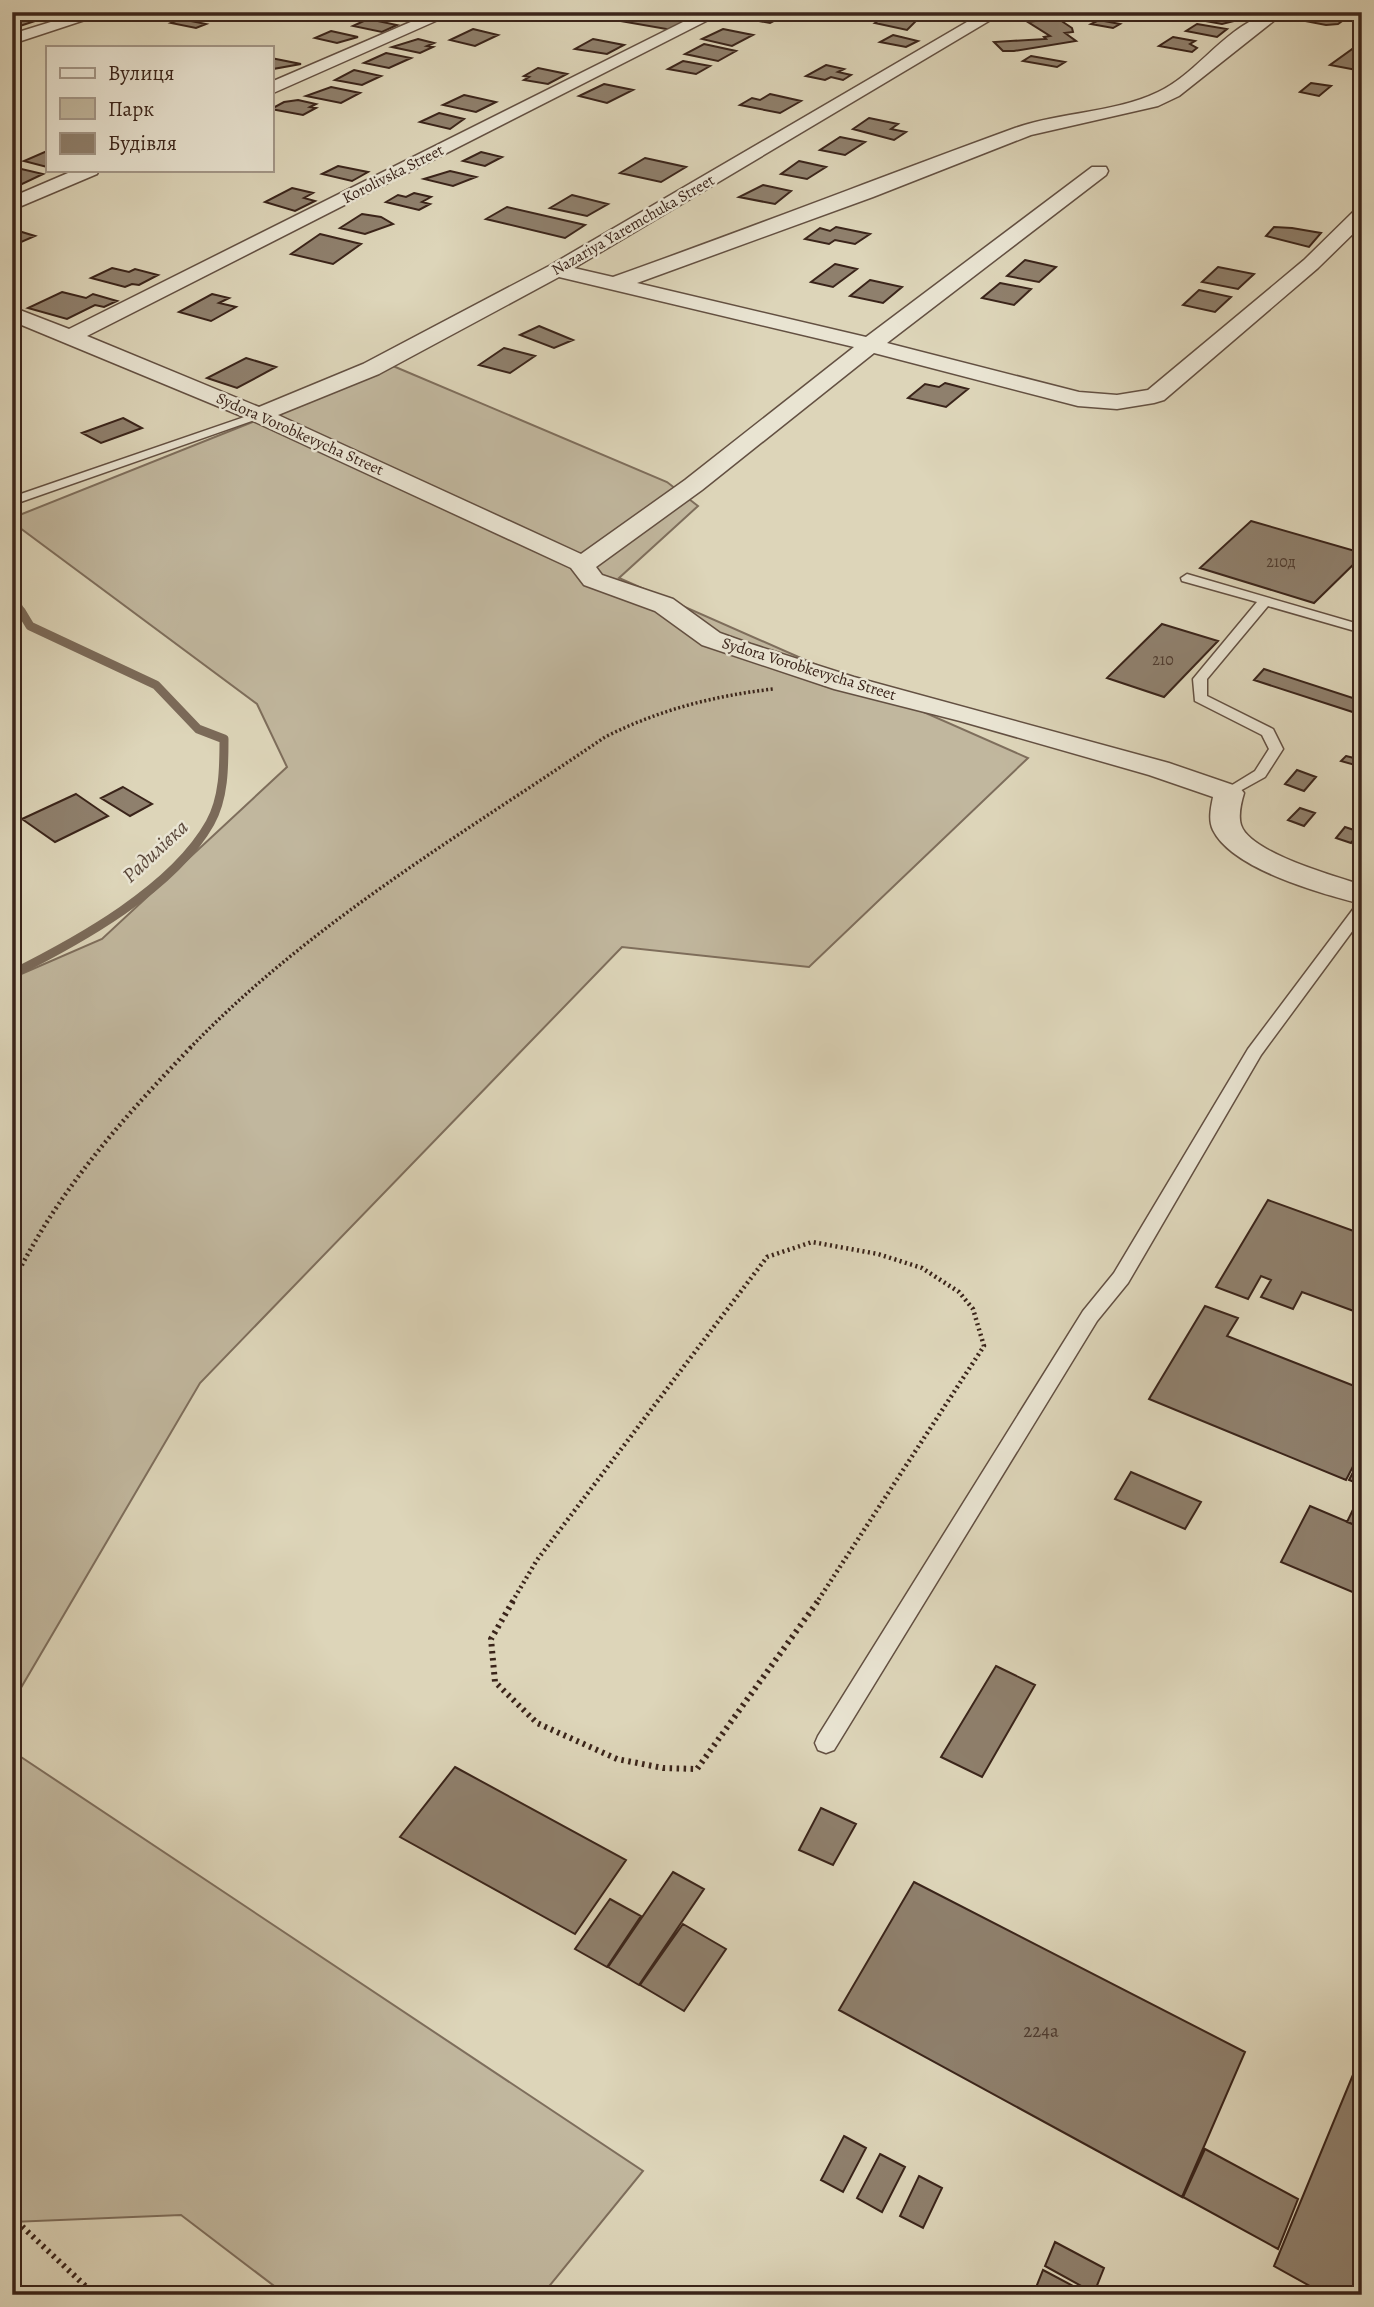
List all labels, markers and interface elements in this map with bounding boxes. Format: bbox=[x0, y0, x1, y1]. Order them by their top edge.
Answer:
legend bbox=[46, 46, 273, 172]
text: Вулиця bbox=[108, 59, 174, 87]
text: Парк bbox=[108, 95, 154, 123]
text: Будівля bbox=[108, 129, 177, 157]
street label: Korolivska Street bbox=[339, 139, 447, 209]
street label: Nazariya Yaremchuka Street bbox=[548, 169, 718, 281]
street label: Sydora Vorobkevycha Street bbox=[213, 387, 387, 481]
house number: 210д bbox=[1266, 551, 1296, 573]
street label: Sydora Vorobkevycha Street bbox=[719, 632, 899, 706]
house number: 210 bbox=[1152, 649, 1174, 671]
water label: Радилівка bbox=[116, 813, 194, 889]
house number: 224а bbox=[1023, 2018, 1059, 2044]

